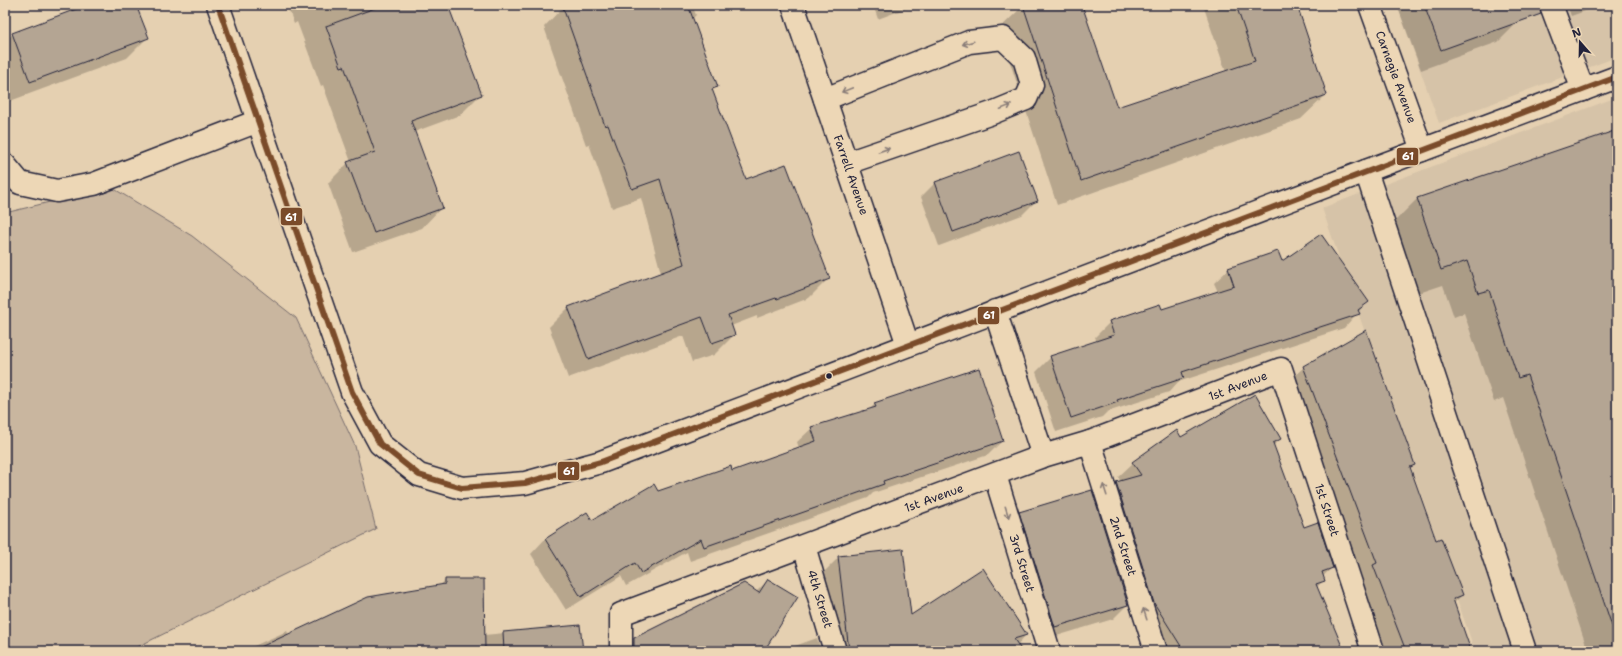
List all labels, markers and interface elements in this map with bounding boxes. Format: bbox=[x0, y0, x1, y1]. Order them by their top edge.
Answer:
north arrow bbox=[1560, 22, 1600, 62]
text: N bbox=[1570, 24, 1584, 42]
street label: Carnegie Avenue bbox=[1372, 29, 1420, 126]
one-way arrow bbox=[961, 40, 974, 47]
one-way arrow bbox=[841, 87, 853, 95]
one-way arrow bbox=[1000, 103, 1012, 111]
street label: Farrell Avenue bbox=[830, 133, 872, 218]
one-way arrow bbox=[877, 146, 890, 153]
line badge: 61 bbox=[1396, 147, 1419, 166]
text: 61 bbox=[1402, 149, 1414, 164]
line badge: 61 bbox=[280, 207, 303, 226]
text: 61 bbox=[285, 210, 297, 225]
line badge: 61 bbox=[977, 306, 1000, 325]
text: 61 bbox=[983, 308, 995, 323]
street label: 1st Avenue bbox=[1206, 367, 1270, 405]
unlabelled marker bbox=[824, 371, 834, 381]
line badge: 61 bbox=[557, 461, 580, 481]
text: 61 bbox=[563, 464, 575, 479]
street label: 1st Avenue bbox=[902, 480, 966, 516]
street label: 1st Street bbox=[1311, 481, 1343, 539]
one-way arrow bbox=[1101, 484, 1108, 497]
one-way arrow bbox=[1003, 506, 1011, 518]
street label: 2nd Street bbox=[1106, 514, 1140, 578]
street label: 3rd Street bbox=[1006, 532, 1038, 594]
street label: 4th Street bbox=[804, 568, 836, 630]
one-way arrow bbox=[1140, 608, 1148, 620]

